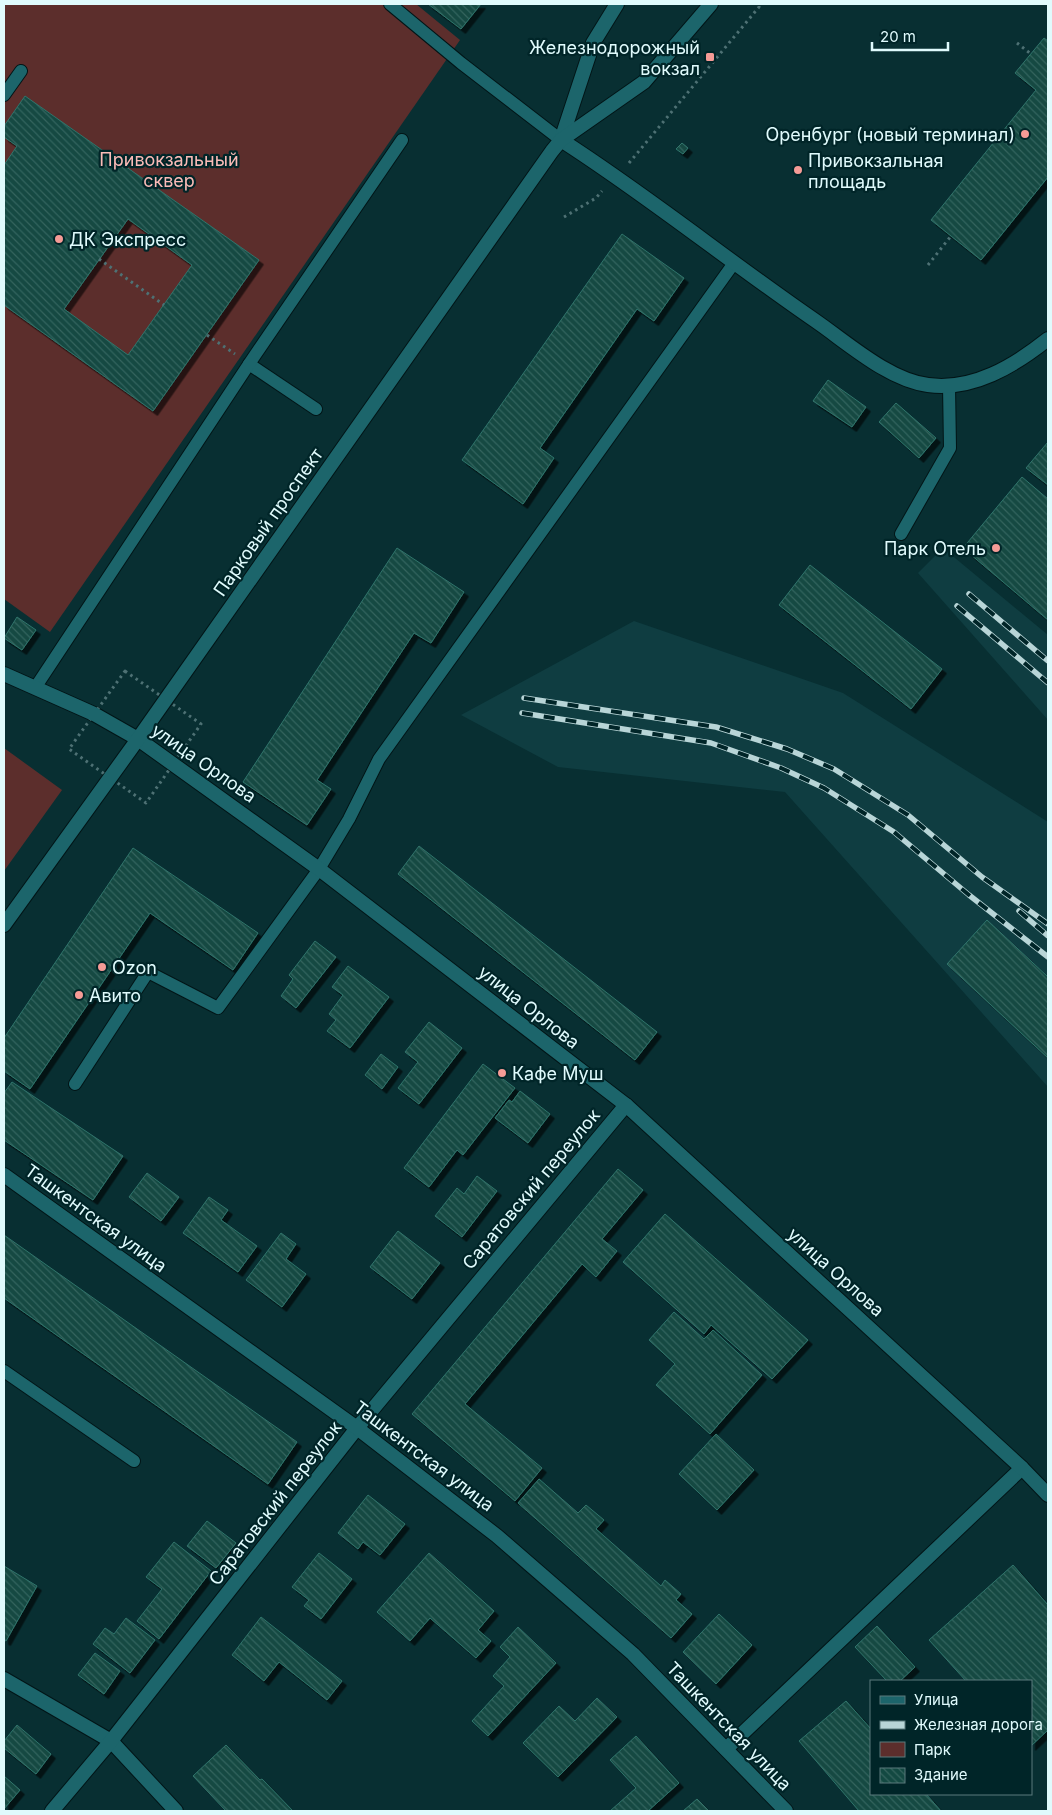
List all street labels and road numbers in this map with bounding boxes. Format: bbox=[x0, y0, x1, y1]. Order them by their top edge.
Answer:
street label: Парковый проспект bbox=[209, 444, 327, 600]
street label: улица Орлова bbox=[148, 719, 260, 807]
street label: улица Орлова bbox=[474, 961, 584, 1053]
street label: Саратовский переулок bbox=[458, 1105, 604, 1273]
street label: Ташкентская улица bbox=[21, 1160, 171, 1276]
street label: улица Орлова bbox=[783, 1223, 889, 1321]
street label: Ташкентская улица bbox=[350, 1396, 498, 1516]
street label: Саратовский переулок bbox=[204, 1417, 346, 1589]
street label: Ташкентская улица bbox=[662, 1658, 796, 1794]

